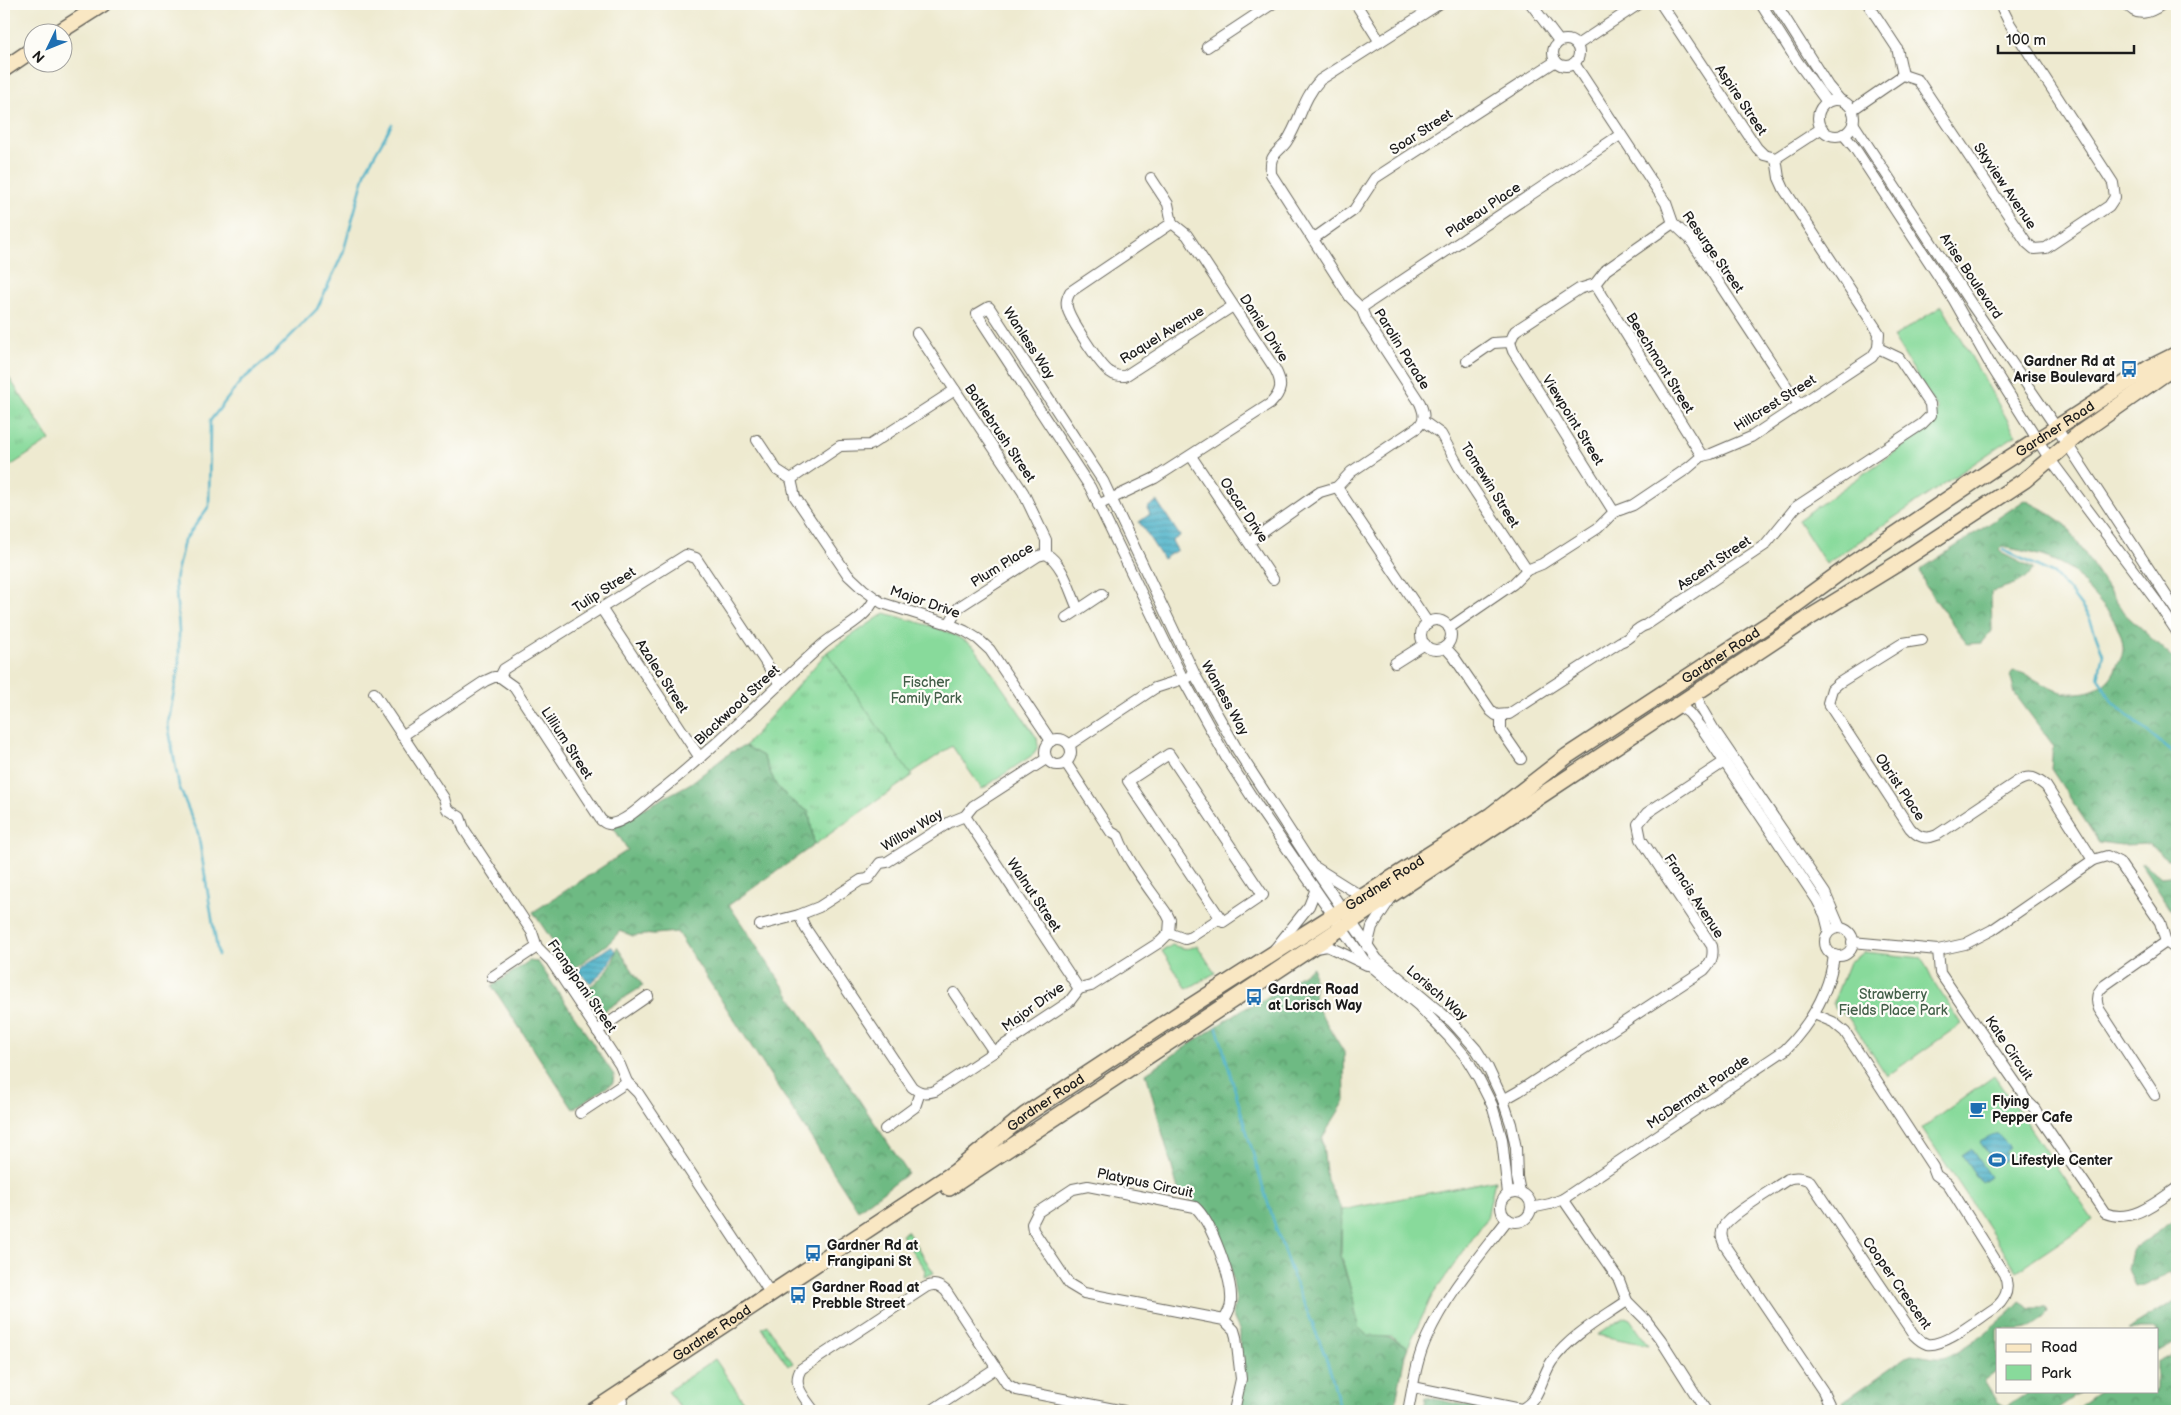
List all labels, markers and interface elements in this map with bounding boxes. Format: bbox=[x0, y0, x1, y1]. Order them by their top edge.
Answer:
north arrow bbox=[22, 22, 72, 72]
scale bar bbox=[1998, 22, 2135, 54]
text: 100 m bbox=[2006, 31, 2046, 50]
text: N bbox=[29, 47, 49, 66]
street label: Aspire Street bbox=[1711, 62, 1771, 139]
street label: Soar Street bbox=[1386, 105, 1456, 159]
street label: Skyview Avenue bbox=[1970, 140, 2040, 232]
street label: Plateau Place bbox=[1442, 179, 1524, 241]
street label: Resurge Street bbox=[1678, 208, 1748, 297]
street label: Arise Boulevard bbox=[1936, 230, 2006, 322]
street label: Daniel Drive bbox=[1236, 291, 1292, 365]
street label: Raquel Avenue bbox=[1117, 302, 1207, 368]
street label: Wanless Way bbox=[999, 304, 1059, 383]
street label: Parolin Parade bbox=[1370, 305, 1434, 393]
street label: Beechmont Street bbox=[1622, 310, 1698, 417]
place label: Gardner Rd at Arise Boulevard bbox=[2013, 353, 2115, 386]
bus stop icon: Gardner Rd at Arise Boulevard bbox=[2119, 359, 2139, 379]
street label: Hillcrest Street bbox=[1731, 371, 1820, 435]
street label: Viewpoint Street bbox=[1538, 372, 1608, 469]
street label: Bottlebrush Street bbox=[961, 381, 1039, 486]
street label: Gardner Road bbox=[2012, 397, 2097, 460]
street label: Tomewin Street bbox=[1457, 439, 1523, 531]
street label: Oscar Drive bbox=[1216, 474, 1272, 546]
street label: Ascent Street bbox=[1674, 532, 1755, 594]
street label: Plum Place bbox=[968, 539, 1036, 591]
street label: Tulip Street bbox=[569, 563, 639, 617]
street label: Major Drive bbox=[888, 582, 962, 622]
street label: Gardner Road bbox=[1678, 624, 1763, 687]
street label: Azalea Street bbox=[632, 636, 692, 717]
street label: Wanless Way bbox=[1198, 658, 1253, 739]
street label: Blackwood Street bbox=[691, 661, 784, 749]
park label: Fischer Family Park bbox=[890, 674, 962, 707]
street label: Lillium Street bbox=[537, 704, 597, 783]
street label: Obrist Place bbox=[1871, 750, 1929, 824]
street label: Willow Way bbox=[878, 805, 946, 855]
street label: Gardner Road bbox=[1342, 851, 1427, 914]
street label: Francis Avenue bbox=[1660, 851, 1728, 941]
street label: Walnut Street bbox=[1003, 855, 1065, 936]
street label: Frangipani Street bbox=[544, 936, 621, 1036]
street label: Lorisch Way bbox=[1403, 962, 1472, 1025]
street label: Major Drive bbox=[998, 979, 1068, 1035]
place label: Gardner Road at Lorisch Way bbox=[1268, 981, 1363, 1014]
park label: Strawberry Fields Place Park bbox=[1838, 986, 1948, 1019]
bus stop icon: Gardner Road at Lorisch Way bbox=[1244, 987, 1264, 1007]
street label: Kate Circuit bbox=[1981, 1013, 2037, 1084]
street label: McDermott Parade bbox=[1644, 1051, 1752, 1133]
street label: Gardner Road bbox=[1003, 1070, 1087, 1135]
place label: Flying Pepper Cafe bbox=[1992, 1093, 2073, 1126]
cafe icon: Flying Pepper Cafe bbox=[1968, 1099, 1988, 1119]
sports icon: Lifestyle Center bbox=[1987, 1150, 2007, 1170]
place label: Lifestyle Center bbox=[2011, 1152, 2113, 1169]
street label: Platypus Circuit bbox=[1095, 1165, 1195, 1202]
street label: Cooper Crescent bbox=[1859, 1233, 1936, 1333]
place label: Gardner Rd at Frangipani St bbox=[827, 1237, 919, 1270]
bus stop icon: Gardner Rd at Frangipani St bbox=[803, 1243, 823, 1263]
place label: Gardner Road at Prebble Street bbox=[812, 1279, 920, 1312]
bus stop icon: Gardner Road at Prebble Street bbox=[788, 1285, 808, 1305]
street label: Gardner Road bbox=[669, 1301, 754, 1365]
legend bbox=[1996, 1328, 2158, 1392]
text: Road bbox=[2041, 1338, 2077, 1357]
text: Park bbox=[2041, 1364, 2072, 1383]

